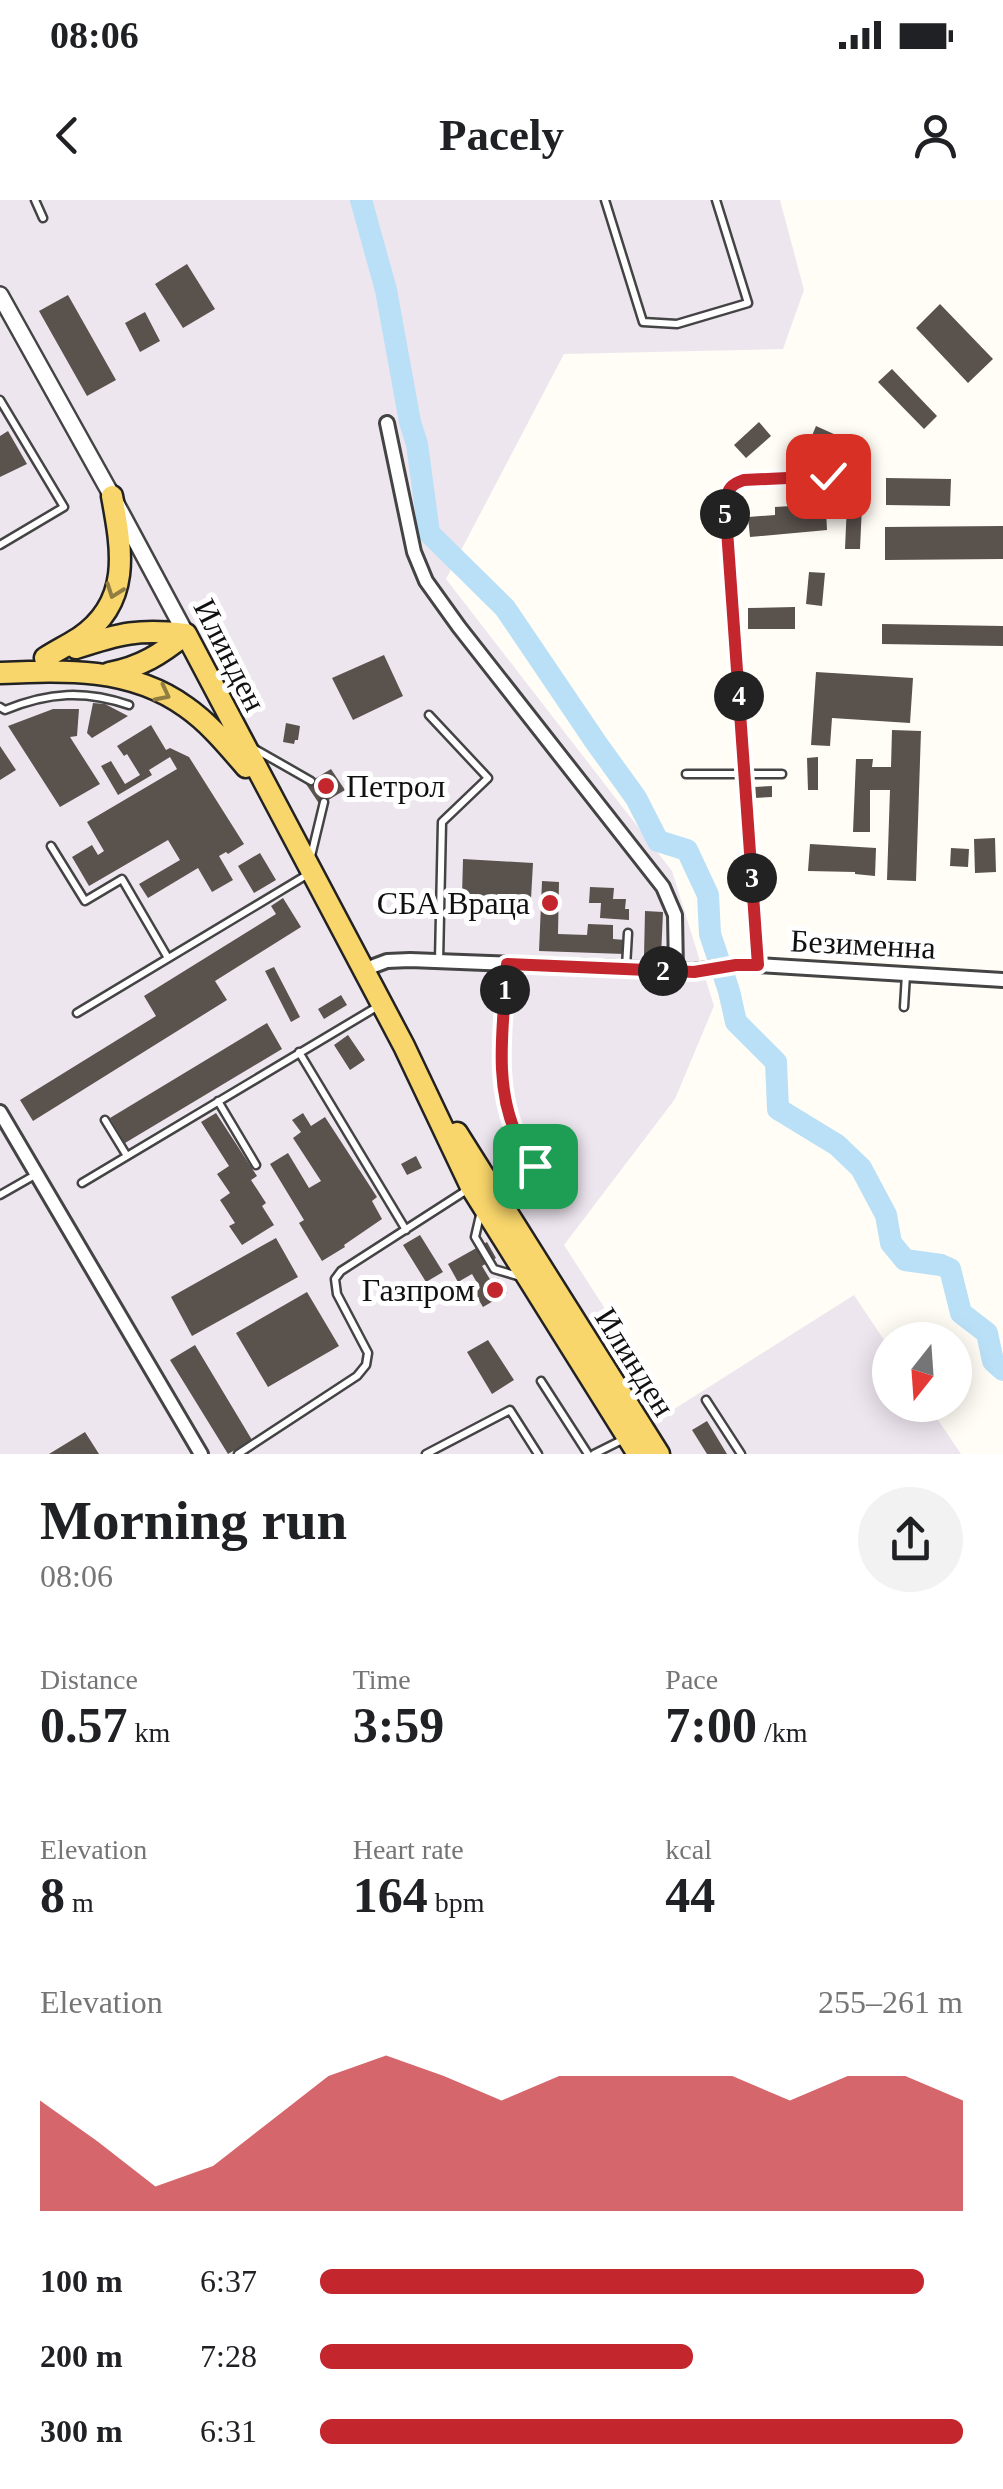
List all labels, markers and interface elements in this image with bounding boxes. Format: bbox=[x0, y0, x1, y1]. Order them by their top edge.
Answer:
text: 08:06 bbox=[50, 14, 139, 56]
icon: back bbox=[40, 108, 95, 163]
icon: person bbox=[908, 108, 963, 163]
text: Pacely bbox=[439, 110, 564, 160]
pin bbox=[786, 434, 871, 519]
icon: check bbox=[801, 449, 856, 504]
pin: 5 bbox=[700, 489, 750, 539]
text: 5 bbox=[718, 498, 732, 529]
one-way arrow bbox=[105, 581, 125, 599]
street label: Илинден bbox=[187, 593, 273, 717]
pin: 4 bbox=[714, 671, 764, 721]
text: 4 bbox=[732, 680, 746, 711]
one-way arrow bbox=[153, 682, 171, 701]
place label: Петрол bbox=[346, 768, 445, 804]
marker: Петрол bbox=[315, 775, 337, 797]
pin: 3 bbox=[727, 853, 777, 903]
text: 3 bbox=[745, 862, 759, 893]
place label: СБА Враца bbox=[377, 885, 530, 921]
marker: СБА Враца bbox=[539, 892, 561, 914]
street label: Безименна bbox=[789, 922, 937, 966]
pin: 2 bbox=[638, 946, 688, 996]
text: 2 bbox=[656, 955, 670, 986]
pin: 1 bbox=[480, 965, 530, 1015]
text: 1 bbox=[498, 974, 512, 1005]
pin bbox=[493, 1124, 578, 1209]
icon: arrive bbox=[508, 1139, 563, 1194]
place label: Газпром bbox=[362, 1272, 475, 1308]
marker: Газпром bbox=[484, 1279, 506, 1301]
street label: Илинден bbox=[588, 1301, 682, 1423]
north arrow bbox=[872, 1322, 972, 1422]
map controls bbox=[872, 1322, 972, 1422]
button: share bbox=[858, 1487, 963, 1592]
text: Morning run bbox=[40, 1490, 347, 1551]
text: 08:06 bbox=[40, 1558, 113, 1594]
text: Distance bbox=[40, 1664, 138, 1695]
text: Time bbox=[353, 1664, 411, 1695]
text: Pace bbox=[665, 1664, 718, 1695]
text: 0.57 bbox=[40, 1697, 128, 1753]
text: 3:59 bbox=[353, 1697, 444, 1753]
text: 7:00 bbox=[665, 1697, 757, 1753]
text: km bbox=[128, 1717, 170, 1748]
text: /km bbox=[757, 1717, 808, 1748]
text: Elevation bbox=[40, 1834, 147, 1865]
text: Heart rate bbox=[353, 1834, 464, 1865]
text: kcal bbox=[665, 1834, 712, 1865]
text: 8 bbox=[40, 1867, 65, 1923]
text: 164 bbox=[353, 1867, 428, 1923]
text: 44 bbox=[665, 1867, 715, 1923]
text: m bbox=[65, 1887, 94, 1918]
text: bpm bbox=[428, 1887, 484, 1918]
text: Elevation bbox=[40, 1984, 163, 2020]
text: 255–261 m bbox=[818, 1984, 963, 2020]
text: 100 m bbox=[40, 2263, 123, 2299]
text: 6:37 bbox=[200, 2263, 257, 2299]
text: 200 m bbox=[40, 2338, 123, 2374]
text: 7:28 bbox=[200, 2338, 257, 2374]
text: 300 m bbox=[40, 2413, 123, 2449]
text: 6:31 bbox=[200, 2413, 257, 2449]

